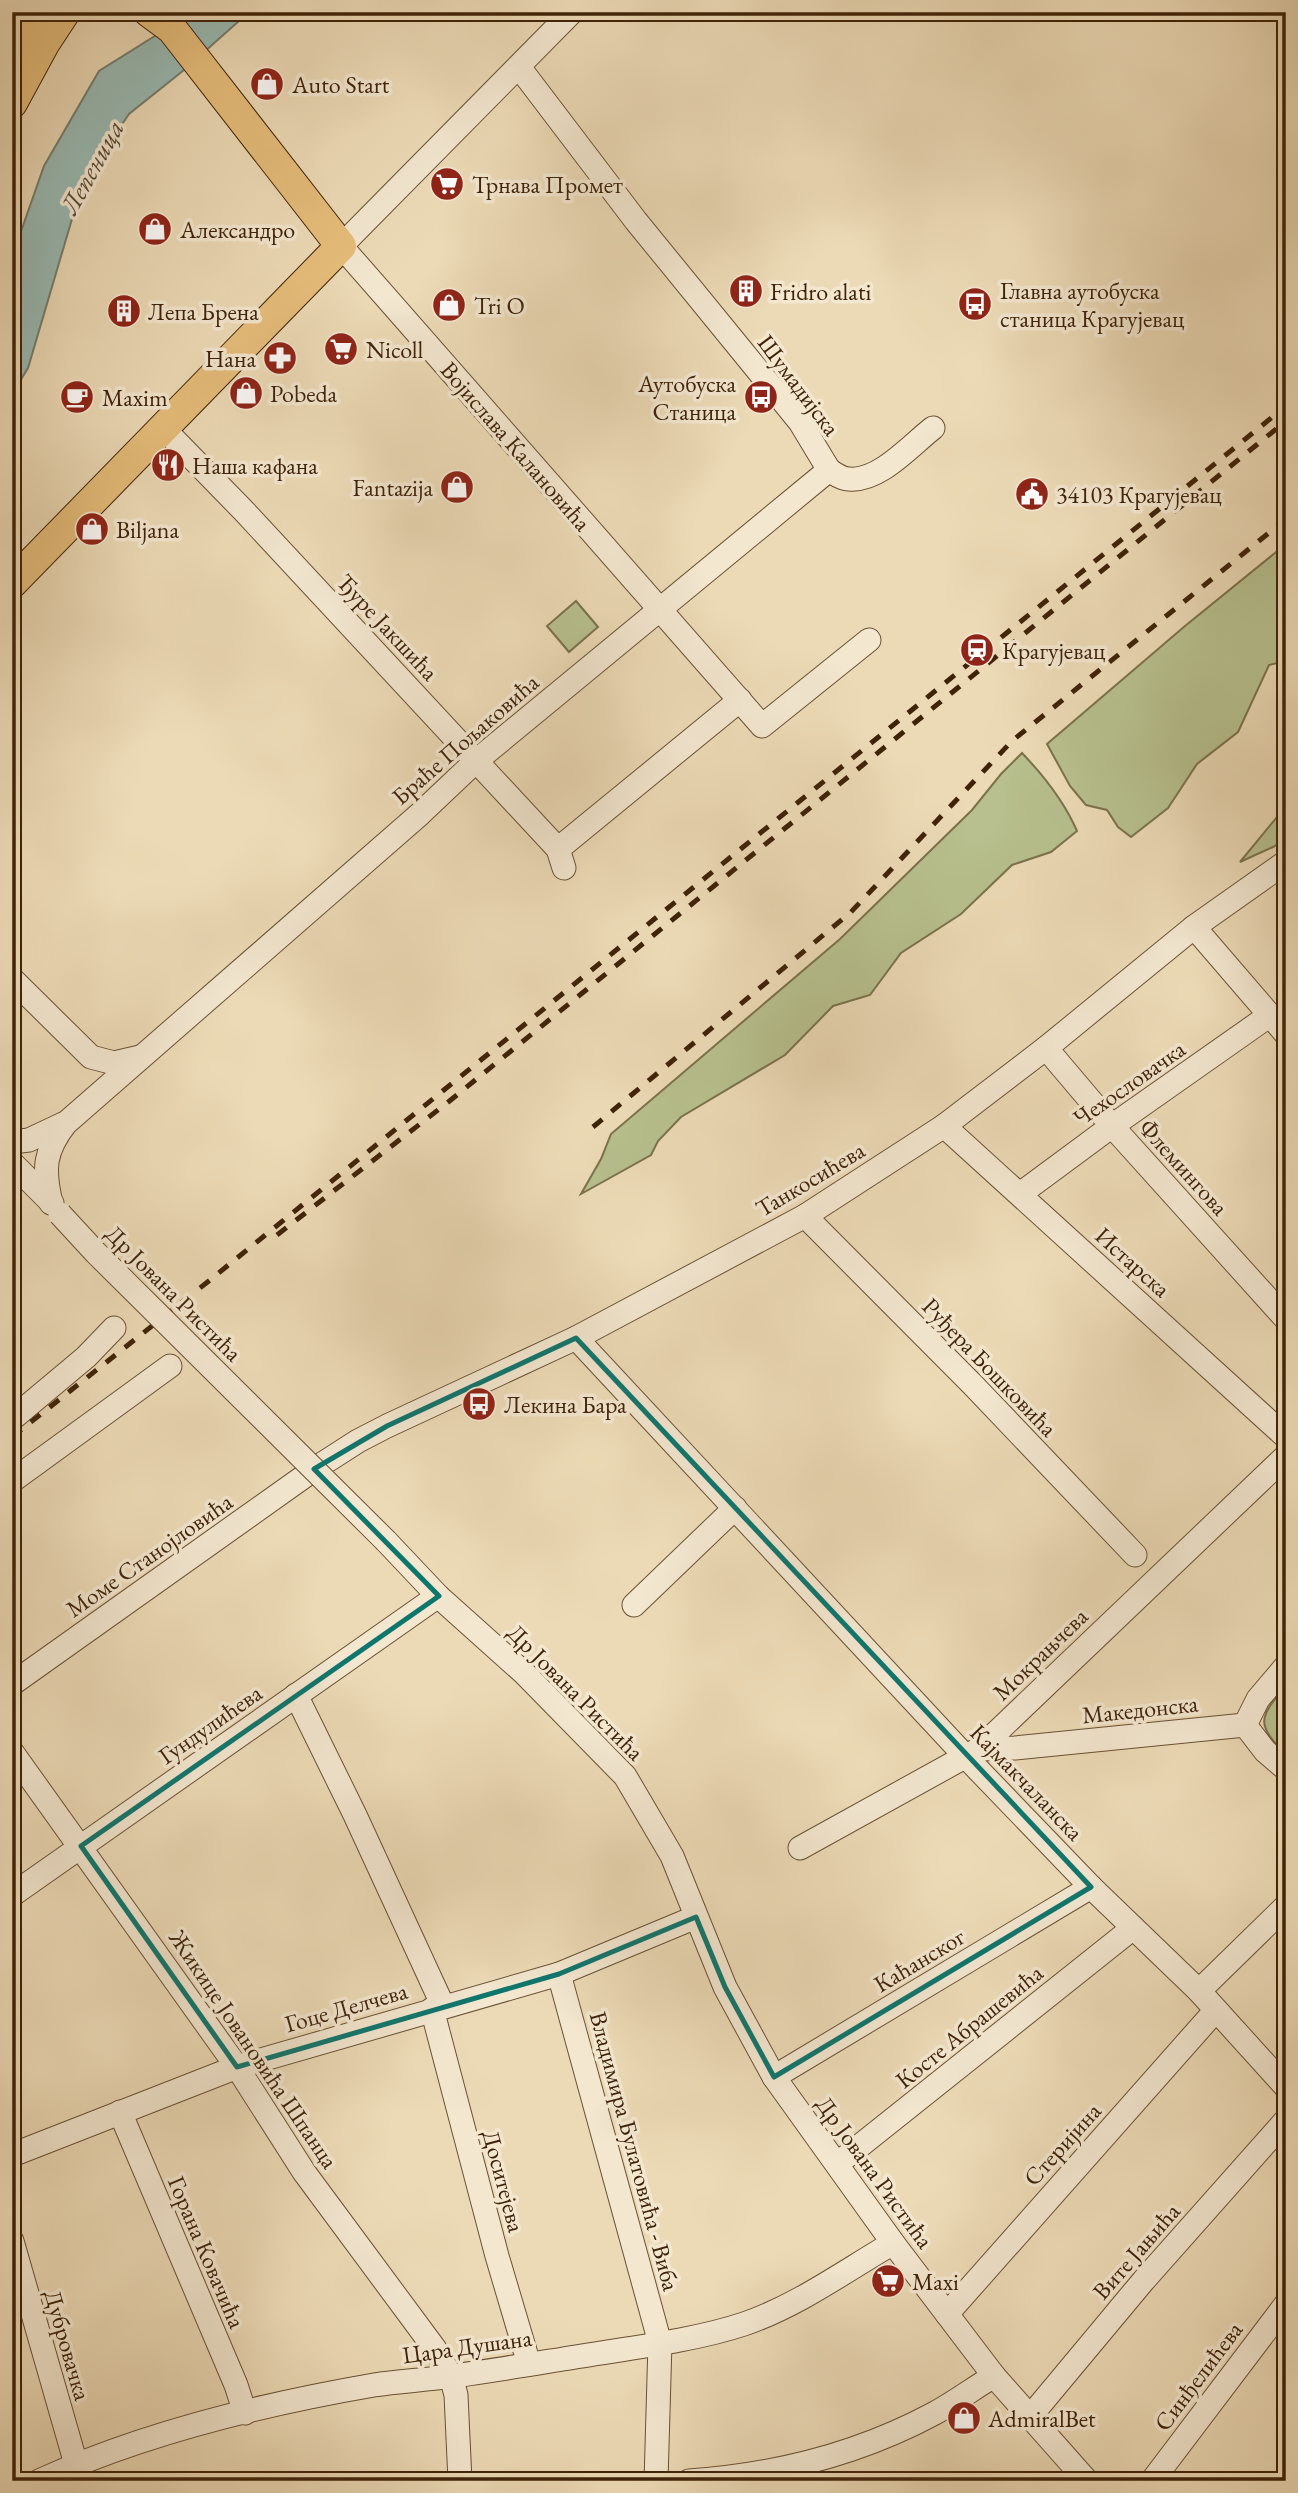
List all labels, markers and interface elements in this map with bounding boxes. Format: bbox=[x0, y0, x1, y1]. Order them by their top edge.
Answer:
shop icon: Auto Start bbox=[248, 65, 286, 103]
place label: Auto Start bbox=[291, 69, 390, 100]
water label: Лепеница bbox=[51, 114, 132, 222]
supermarket icon: Трнава Промет bbox=[428, 165, 466, 203]
place label: Трнава Промет bbox=[472, 169, 623, 200]
shop icon: Александро bbox=[136, 210, 174, 248]
place label: Александро bbox=[179, 214, 295, 245]
building icon: Fridro alati bbox=[727, 272, 765, 310]
place label: Главна аутобуска станица Крагујевац bbox=[1000, 275, 1185, 334]
place label: Fridro alati bbox=[770, 276, 871, 307]
bus stop icon: Главна аутобуска станица Крагујевац bbox=[956, 285, 994, 323]
shop icon: Tri O bbox=[430, 286, 468, 324]
place label: Tri O bbox=[474, 290, 525, 321]
building icon: Лепа Брена bbox=[105, 292, 143, 330]
place label: Лепа Брена bbox=[148, 296, 259, 327]
street label: Шумадијска bbox=[751, 328, 847, 442]
supermarket icon: Nicoll bbox=[322, 330, 360, 368]
place label: Nicoll bbox=[366, 334, 423, 365]
pharmacy icon: Нана bbox=[261, 339, 299, 377]
place label: Нана bbox=[205, 343, 256, 374]
street label: Војислава Калановића bbox=[434, 355, 598, 538]
place label: Аутобуска Станица bbox=[637, 368, 736, 427]
shop icon: Pobeda bbox=[227, 374, 265, 412]
cafe icon: Maxim bbox=[58, 378, 96, 416]
place label: Pobeda bbox=[270, 378, 338, 409]
bus stop icon: Аутобуска Станица bbox=[742, 378, 780, 416]
place label: Maxim bbox=[102, 382, 168, 413]
restaurant icon: Наша кафана bbox=[149, 446, 187, 484]
place label: Наша кафана bbox=[192, 450, 318, 481]
shop icon: Fantazija bbox=[438, 468, 476, 506]
place label: Fantazija bbox=[353, 472, 433, 503]
public building icon: 34103 Крагујевац bbox=[1013, 475, 1051, 513]
place label: 34103 Крагујевац bbox=[1056, 479, 1222, 510]
shop icon: Biljana bbox=[73, 510, 111, 548]
place label: Biljana bbox=[116, 514, 179, 545]
street label: Ђуре Јакшића bbox=[331, 567, 446, 687]
station icon: Крагујевац bbox=[958, 631, 996, 669]
place label: Крагујевац bbox=[1002, 635, 1106, 666]
street label: Браће Пољаковића bbox=[385, 666, 545, 811]
street label: Чехословачка bbox=[1067, 1033, 1192, 1133]
street label: Флемингова bbox=[1132, 1112, 1236, 1222]
street label: Танкосићева bbox=[750, 1134, 871, 1224]
street label: Др Јована Ристића bbox=[99, 1218, 249, 1368]
street label: Истарска bbox=[1089, 1220, 1177, 1304]
street label: Руђера Бошковића bbox=[916, 1291, 1064, 1443]
bus stop icon: Лекина Бара bbox=[460, 1385, 498, 1423]
place label: Лекина Бара bbox=[504, 1389, 627, 1420]
street label: Моме Станојловића bbox=[60, 1486, 239, 1624]
street label: Мокрањчева bbox=[986, 1601, 1094, 1707]
street label: Др Јована Ристића bbox=[501, 1617, 651, 1767]
street label: Гундулићева bbox=[152, 1677, 268, 1771]
street label: Македонска bbox=[1080, 1687, 1200, 1731]
street label: Кајмакчаланска bbox=[963, 1717, 1091, 1847]
street label: Каћанског bbox=[868, 1921, 971, 1999]
street label: Жикице Јовановића Шпанца bbox=[162, 1923, 346, 2175]
street label: Косте Абрашевића bbox=[889, 1957, 1049, 2095]
street label: Гоце Делчева bbox=[281, 1975, 411, 2039]
street label: Владимира Булатовића - Виба bbox=[583, 2008, 687, 2294]
street label: Др Јована Ристића bbox=[809, 2090, 941, 2255]
street label: Стеријина bbox=[1017, 2096, 1108, 2192]
street label: Доситејева bbox=[475, 2126, 533, 2236]
street label: Горана Ковачића bbox=[161, 2171, 253, 2333]
street label: Вите Јањића bbox=[1085, 2196, 1187, 2306]
supermarket icon: Maxi bbox=[869, 2262, 907, 2300]
place label: Maxi bbox=[912, 2266, 959, 2297]
street label: Дубровачка bbox=[37, 2286, 99, 2404]
street label: Синђелићева bbox=[1147, 2315, 1249, 2437]
street label: Цара Душана bbox=[400, 2322, 534, 2370]
shop icon: AdmiralBet bbox=[945, 2399, 983, 2437]
place label: AdmiralBet bbox=[987, 2403, 1096, 2434]

